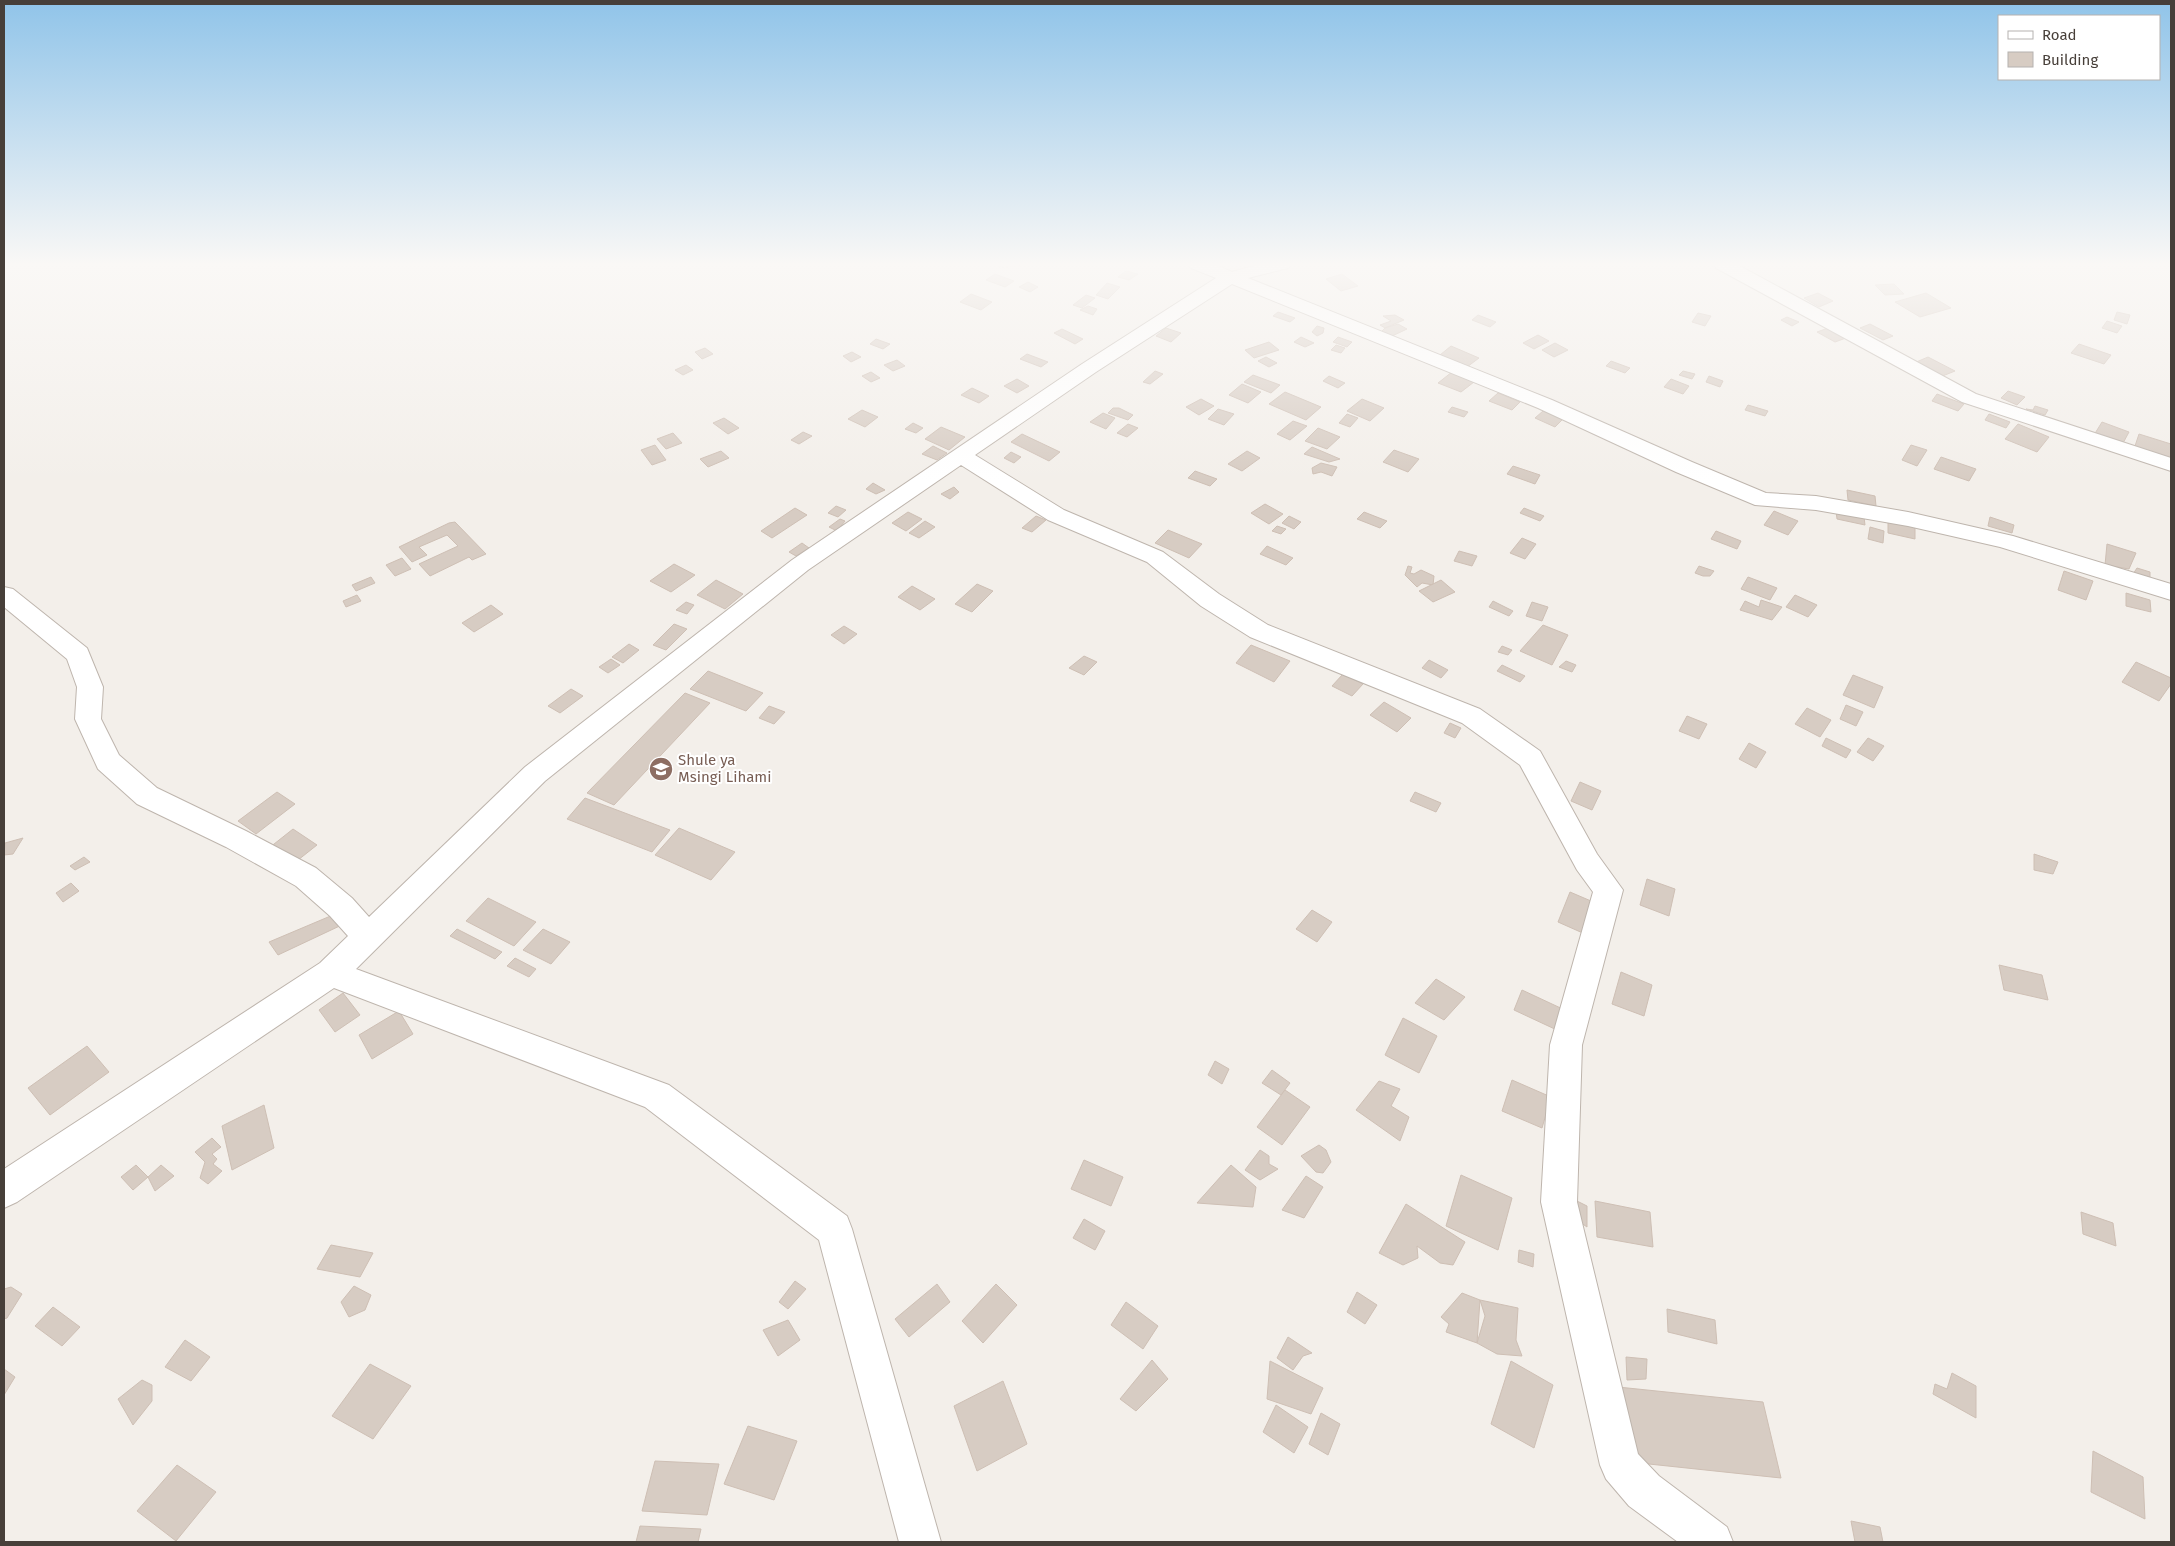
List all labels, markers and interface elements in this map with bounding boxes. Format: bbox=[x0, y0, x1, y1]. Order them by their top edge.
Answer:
legend bbox=[1998, 15, 2160, 80]
text: Road bbox=[2042, 26, 2077, 44]
text: Building bbox=[2042, 51, 2098, 69]
place label: Shule ya Msingi Lihami bbox=[678, 751, 771, 786]
school or university icon: Shule ya Msingi Lihami bbox=[648, 756, 674, 782]

